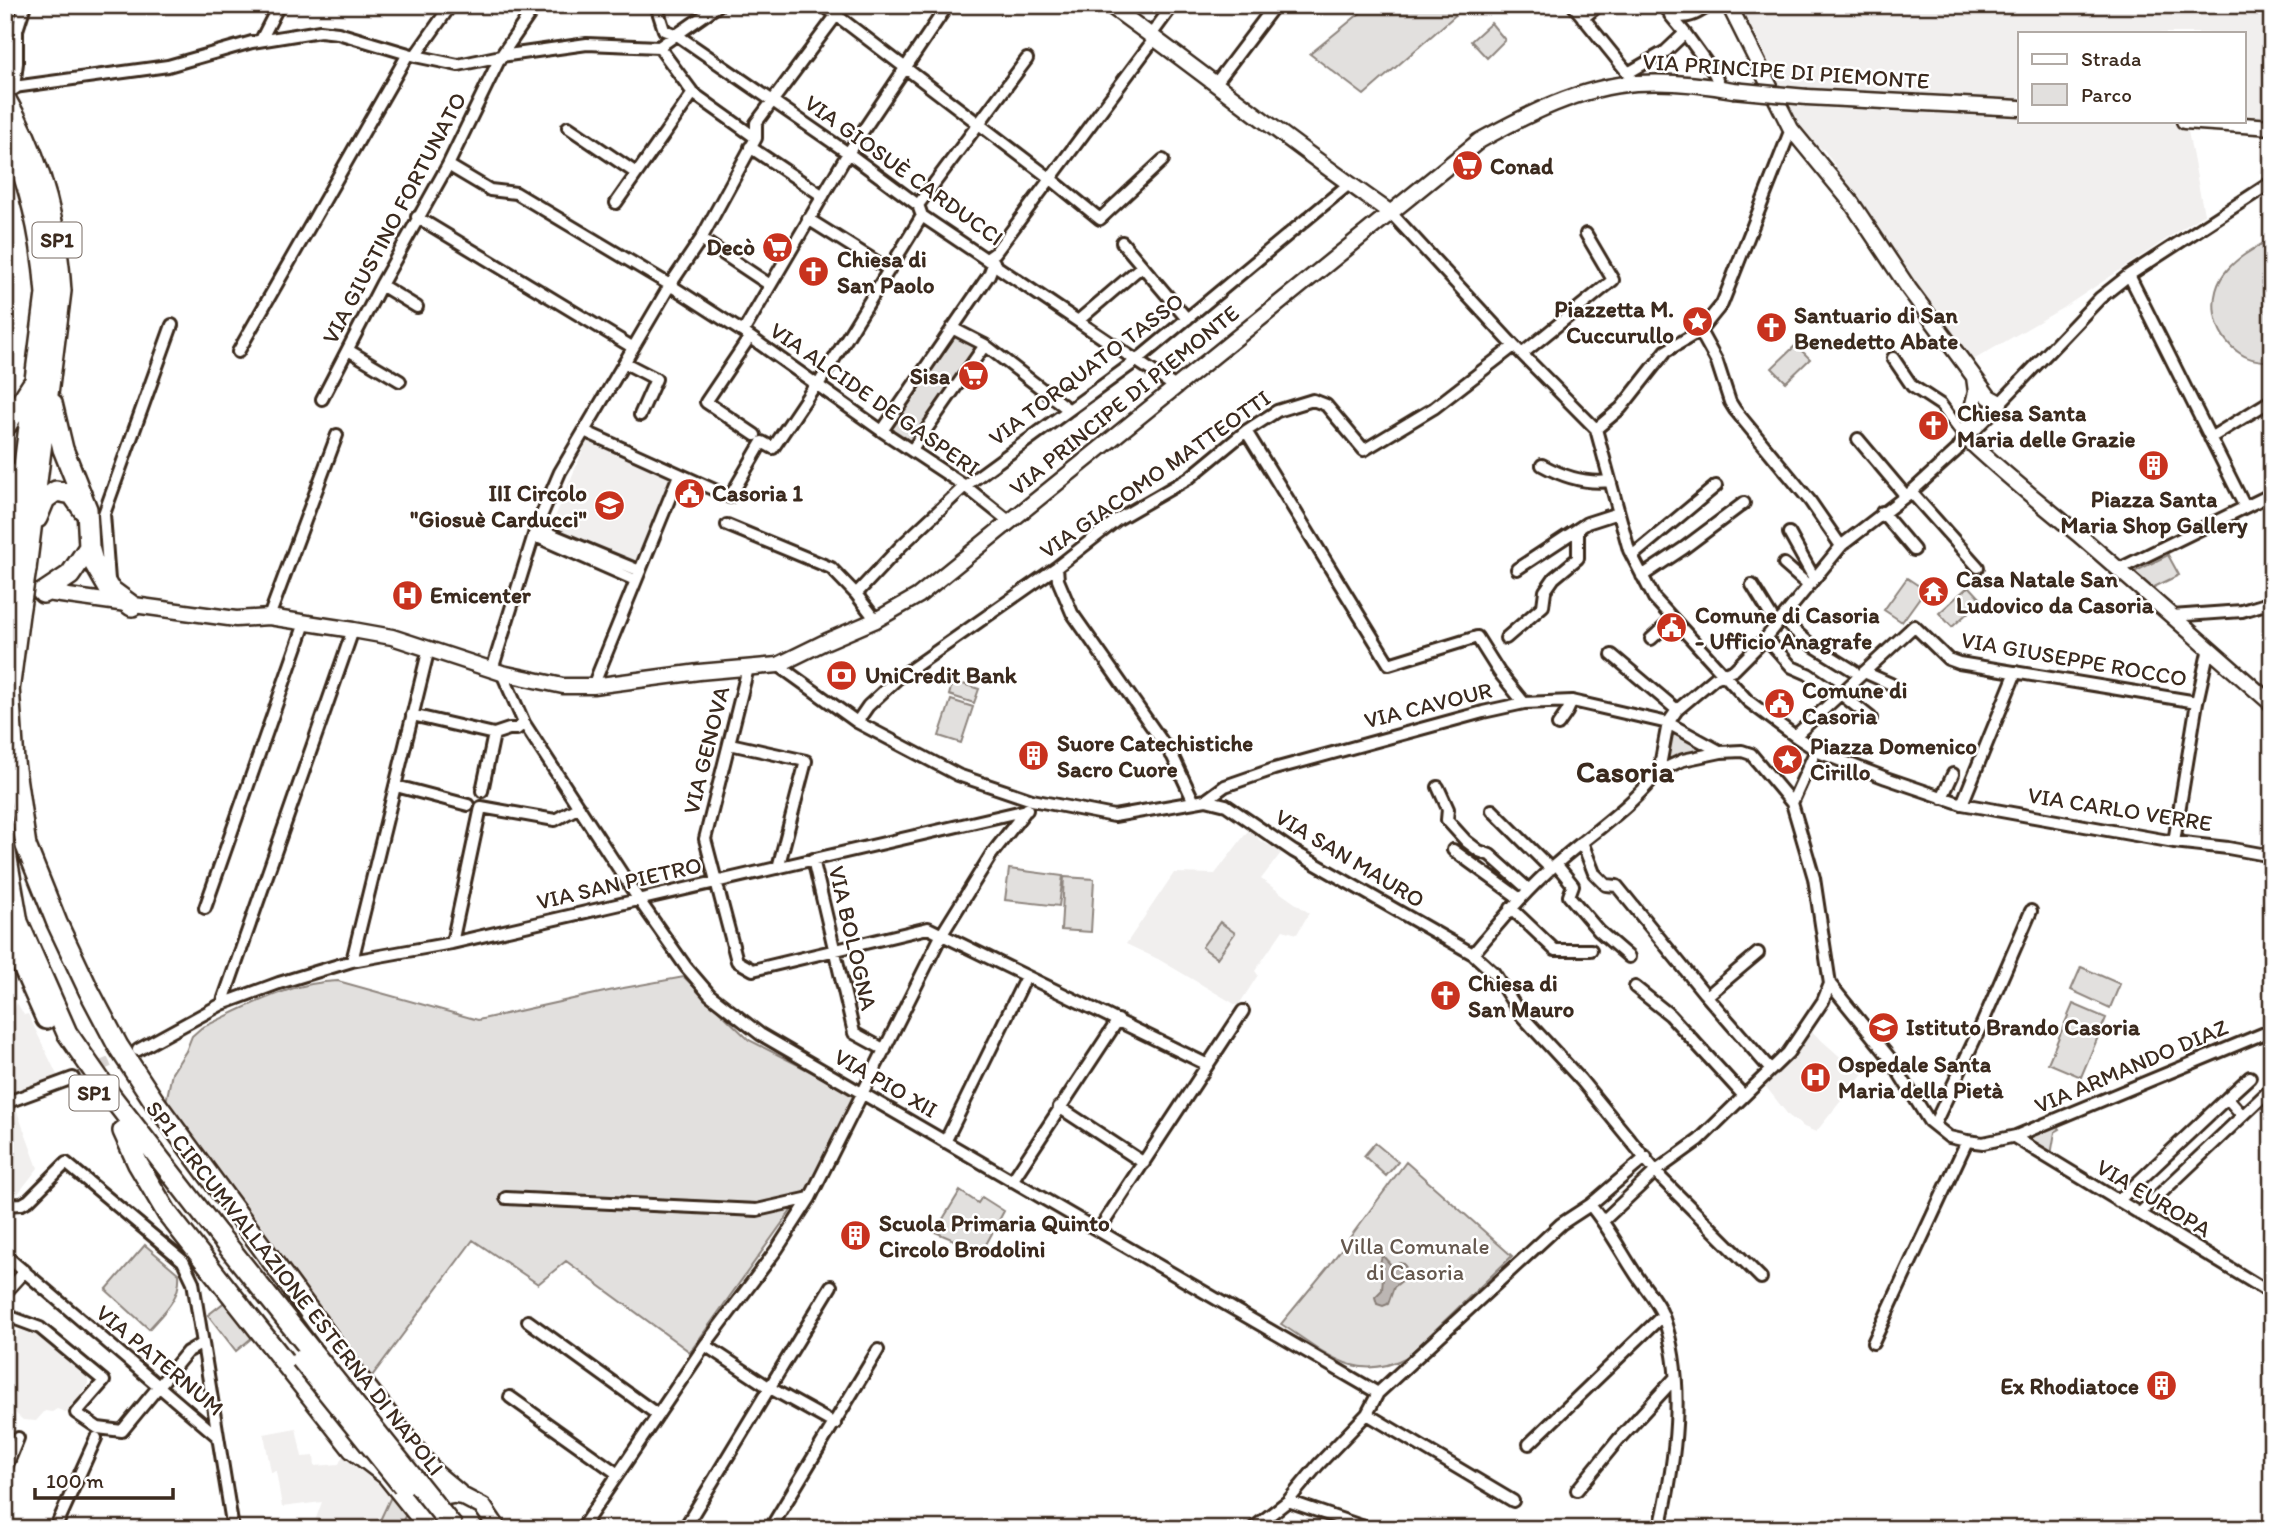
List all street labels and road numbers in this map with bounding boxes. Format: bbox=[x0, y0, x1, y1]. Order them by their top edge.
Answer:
street label: VIA PRINCIPE DI PIEMONTE bbox=[1642, 47, 1930, 95]
street label: VIA GIUSTINO FORTUNATO bbox=[316, 87, 472, 349]
street label: VIA GIOSUÈ CARDUCCI bbox=[799, 88, 1009, 252]
road number: SP1 bbox=[32, 222, 82, 258]
street label: VIA TORQUATO TASSO bbox=[983, 286, 1189, 452]
street label: VIA PRINCIPE DI PIEMONTE bbox=[1003, 299, 1245, 501]
street label: VIA ALCIDE DE GASPERI bbox=[765, 316, 985, 482]
street label: VIA GIACOMO MATTEOTTI bbox=[1034, 384, 1276, 564]
street label: VIA GIUSEPPE ROCCO bbox=[1959, 625, 2189, 693]
street label: VIA CAVOUR bbox=[1361, 676, 1495, 734]
street label: VIA GENOVA bbox=[677, 683, 735, 817]
street label: VIA CARLO VERRE bbox=[2026, 781, 2214, 837]
street label: VIA SAN MAURO bbox=[1270, 802, 1430, 914]
street label: VIA SAN PIETRO bbox=[534, 850, 704, 916]
street label: VIA BOLOGNA bbox=[823, 863, 883, 1013]
street label: VIA ARMANDO DIAZ bbox=[2030, 1013, 2232, 1119]
street label: VIA PIO XII bbox=[829, 1042, 943, 1124]
road number: SP1 bbox=[70, 1076, 119, 1110]
street label: SP1 CIRCUMVALLAZIONE ESTERNA DI NAPOLI bbox=[140, 1095, 450, 1481]
street label: VIA EUROPA bbox=[2091, 1153, 2217, 1243]
street label: VIA PATERNUM bbox=[90, 1298, 230, 1422]

